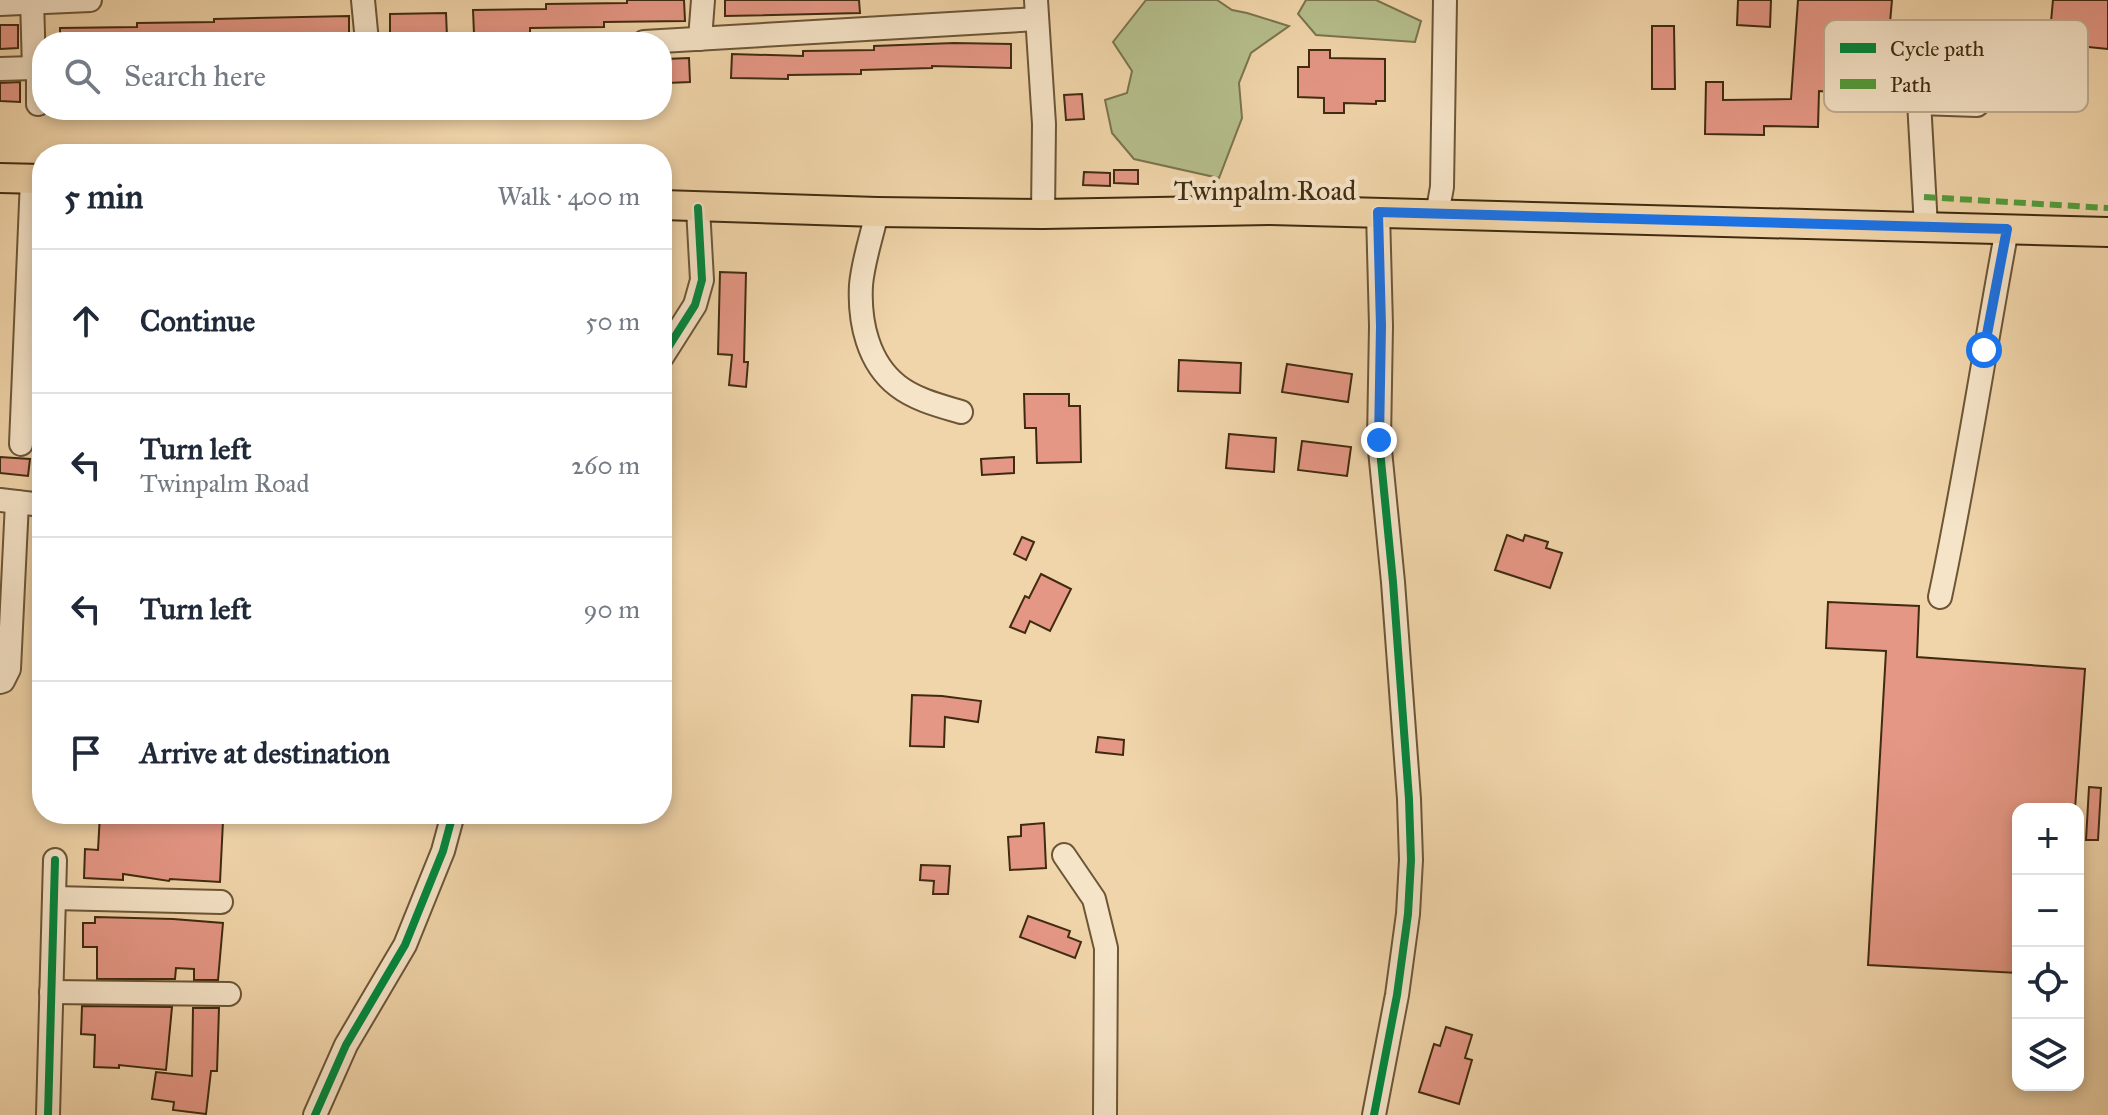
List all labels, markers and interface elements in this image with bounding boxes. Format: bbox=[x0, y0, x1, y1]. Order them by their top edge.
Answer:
legend bbox=[1824, 20, 2088, 112]
search box bbox=[32, 32, 672, 120]
text: Cycle path bbox=[1890, 35, 1985, 62]
icon: search bbox=[60, 54, 104, 98]
text: Search here bbox=[124, 58, 266, 94]
text: Path bbox=[1890, 71, 1932, 98]
street label: Twinpalm Road bbox=[1174, 173, 1356, 208]
text: 5 min bbox=[64, 176, 143, 217]
text: Walk · 400 m bbox=[497, 180, 640, 212]
icon: ahead bbox=[64, 299, 108, 343]
text: Continue bbox=[140, 303, 255, 339]
text: 50 m bbox=[585, 305, 640, 337]
route start bbox=[1966, 332, 2002, 368]
route end bbox=[1361, 422, 1397, 458]
text: Turn left bbox=[140, 431, 251, 467]
icon: left bbox=[64, 443, 108, 487]
text: 260 m bbox=[571, 449, 640, 481]
text: Twinpalm Road bbox=[140, 467, 310, 499]
icon: left bbox=[64, 587, 108, 631]
text: Turn left bbox=[140, 591, 251, 627]
text: 90 m bbox=[583, 593, 640, 625]
icon: arrive bbox=[64, 731, 108, 775]
text: Arrive at destination bbox=[140, 735, 390, 771]
map controls bbox=[2012, 803, 2084, 1091]
button: + bbox=[2012, 803, 2084, 875]
button: − bbox=[2012, 875, 2084, 947]
button: locate bbox=[2012, 947, 2084, 1019]
button: layers bbox=[2012, 1019, 2084, 1091]

